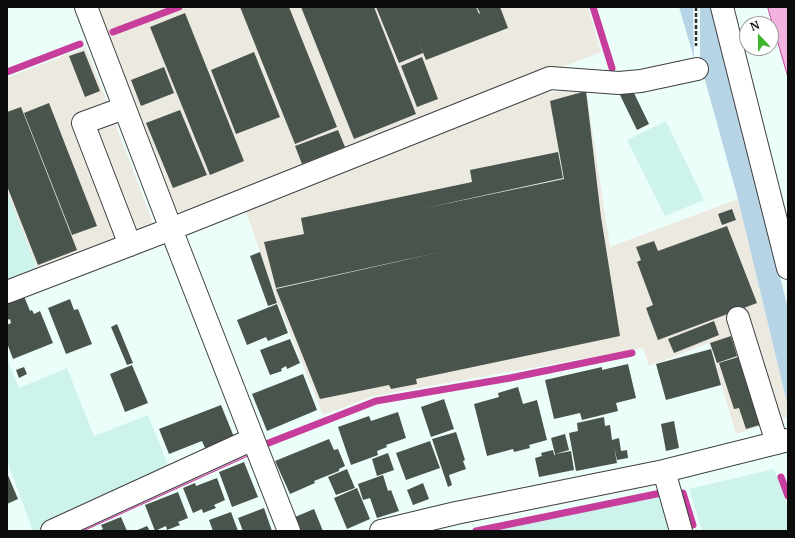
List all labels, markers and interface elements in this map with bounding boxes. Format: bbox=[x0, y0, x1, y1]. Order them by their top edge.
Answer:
north arrow bbox=[739, 16, 779, 56]
text: N bbox=[748, 18, 762, 34]

